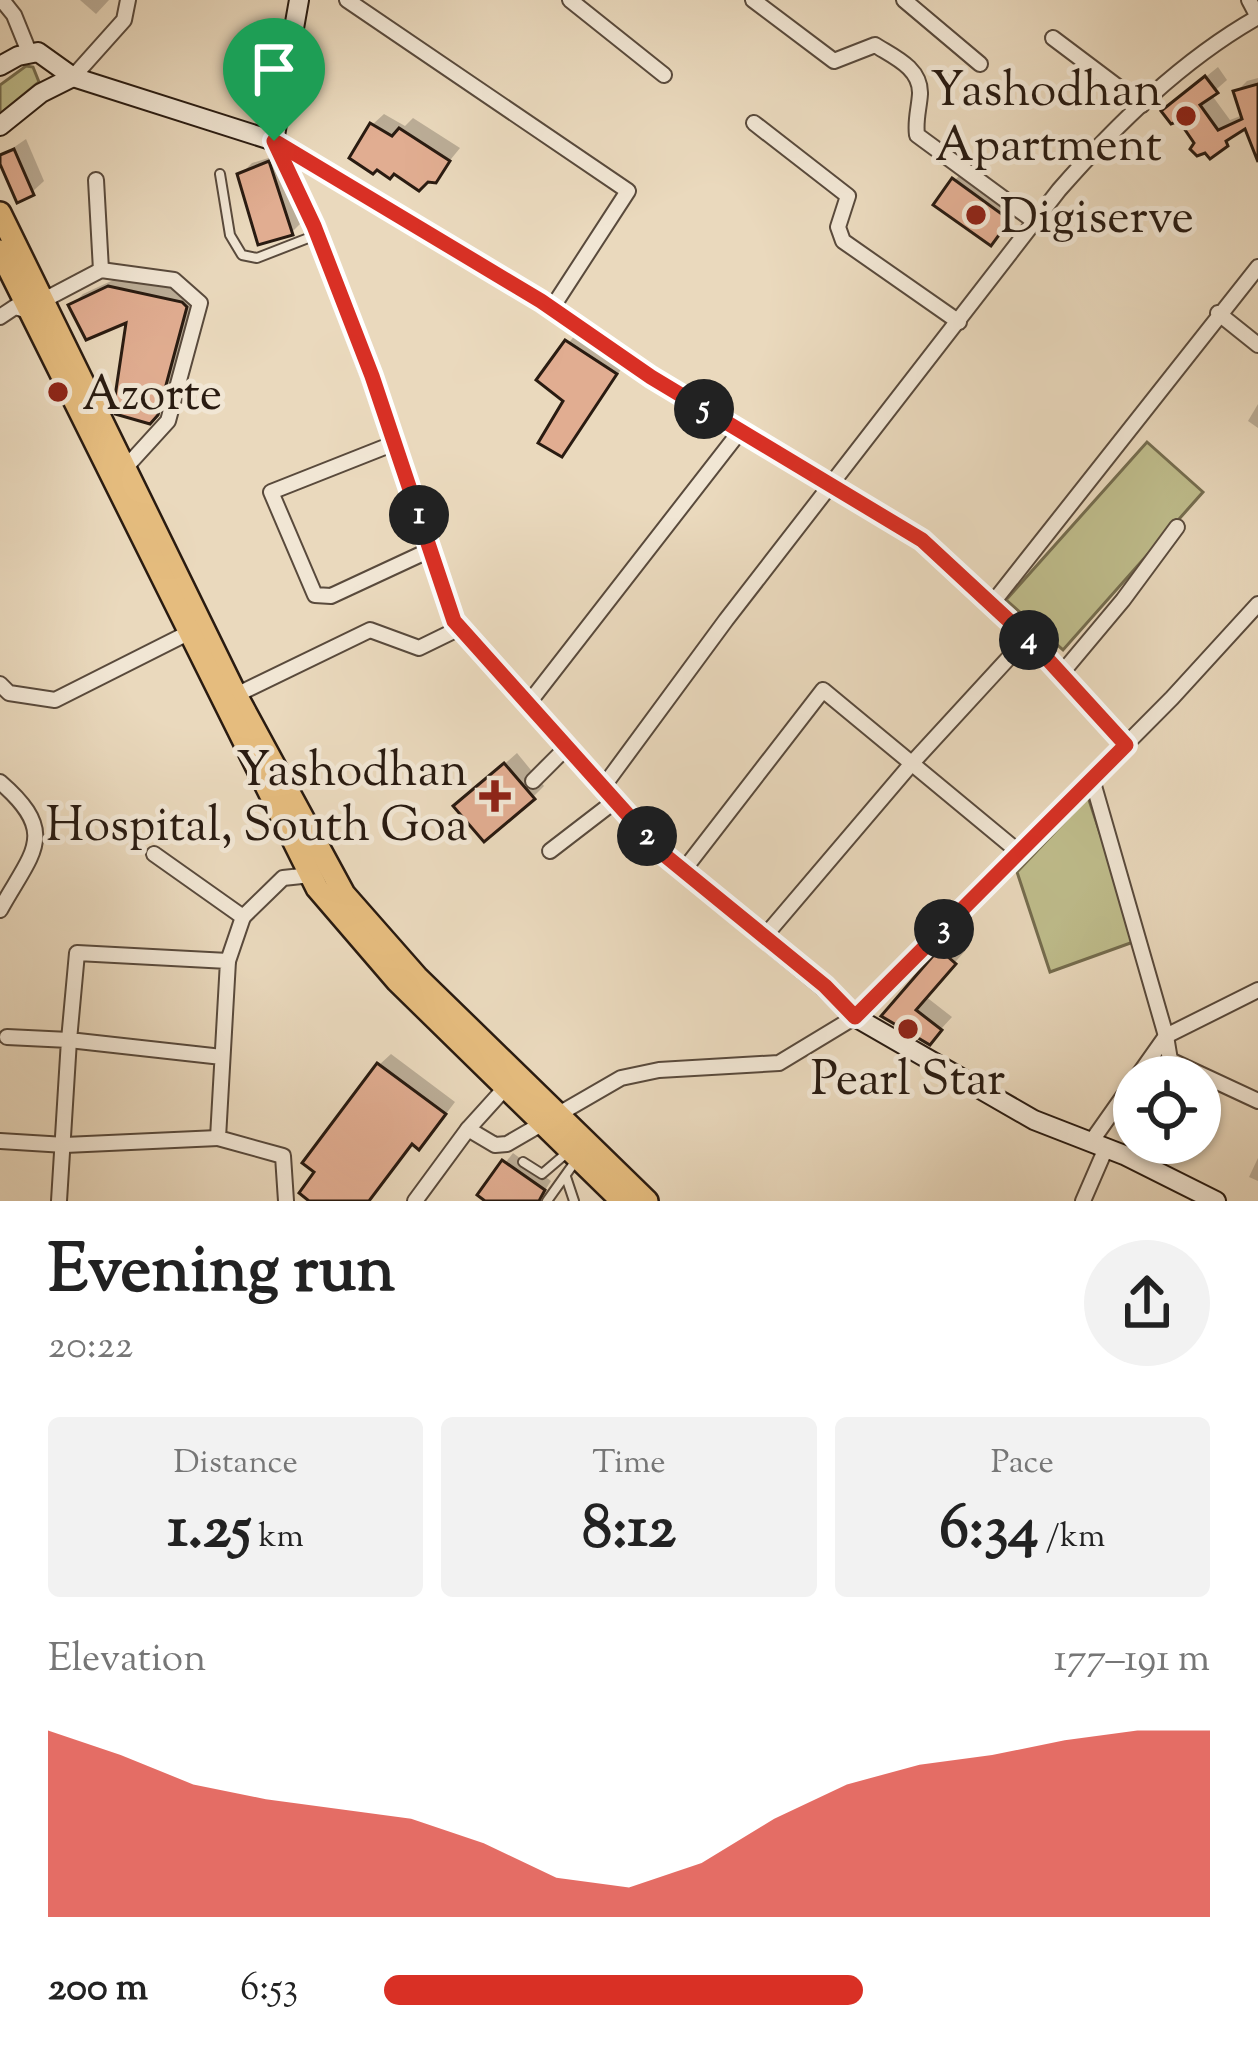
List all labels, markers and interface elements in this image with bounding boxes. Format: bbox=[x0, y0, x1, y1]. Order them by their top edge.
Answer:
pin bbox=[223, 18, 325, 141]
icon: arrive bbox=[241, 36, 307, 102]
place label: Yashodhan Apartment bbox=[930, 59, 1162, 183]
marker: Yashodhan Apartment bbox=[1173, 103, 1199, 129]
place label: Digiserve bbox=[1000, 186, 1194, 255]
marker: Digiserve bbox=[963, 202, 989, 228]
place label: Azorte bbox=[82, 363, 222, 432]
marker: Azorte bbox=[45, 379, 71, 405]
pin: 5 bbox=[674, 379, 734, 439]
text: 5 bbox=[698, 385, 710, 433]
pin: 1 bbox=[389, 485, 449, 545]
text: 1 bbox=[413, 491, 425, 539]
pin: 4 bbox=[999, 610, 1059, 670]
text: 4 bbox=[1021, 616, 1037, 664]
place label: Yashodhan Hospital, South Goa bbox=[46, 739, 468, 863]
marker: Yashodhan Hospital, South Goa bbox=[479, 780, 511, 812]
pin: 2 bbox=[617, 806, 677, 866]
text: 2 bbox=[639, 812, 655, 860]
pin: 3 bbox=[914, 899, 974, 959]
text: 3 bbox=[937, 905, 951, 953]
marker: Pearl Star bbox=[895, 1016, 921, 1042]
place label: Pearl Star bbox=[811, 1048, 1005, 1117]
map controls bbox=[1113, 1056, 1221, 1164]
button: locate bbox=[1113, 1056, 1221, 1164]
text: Evening run bbox=[48, 1227, 395, 1322]
button: share bbox=[1084, 1240, 1210, 1366]
text: 20:22 bbox=[48, 1320, 133, 1376]
text: Distance bbox=[173, 1440, 298, 1488]
text: Time bbox=[592, 1440, 666, 1488]
text: Pace bbox=[991, 1440, 1054, 1488]
text: 1.25 bbox=[167, 1488, 252, 1575]
text: 8:12 bbox=[582, 1488, 676, 1575]
text: 6:34 bbox=[939, 1488, 1039, 1575]
text: km bbox=[252, 1514, 304, 1562]
text: /km bbox=[1039, 1514, 1105, 1562]
text: Elevation bbox=[48, 1633, 206, 1689]
text: 177–191 m bbox=[1054, 1633, 1210, 1689]
text: 200 m bbox=[48, 1962, 148, 2018]
text: 6:53 bbox=[240, 1962, 298, 2018]

